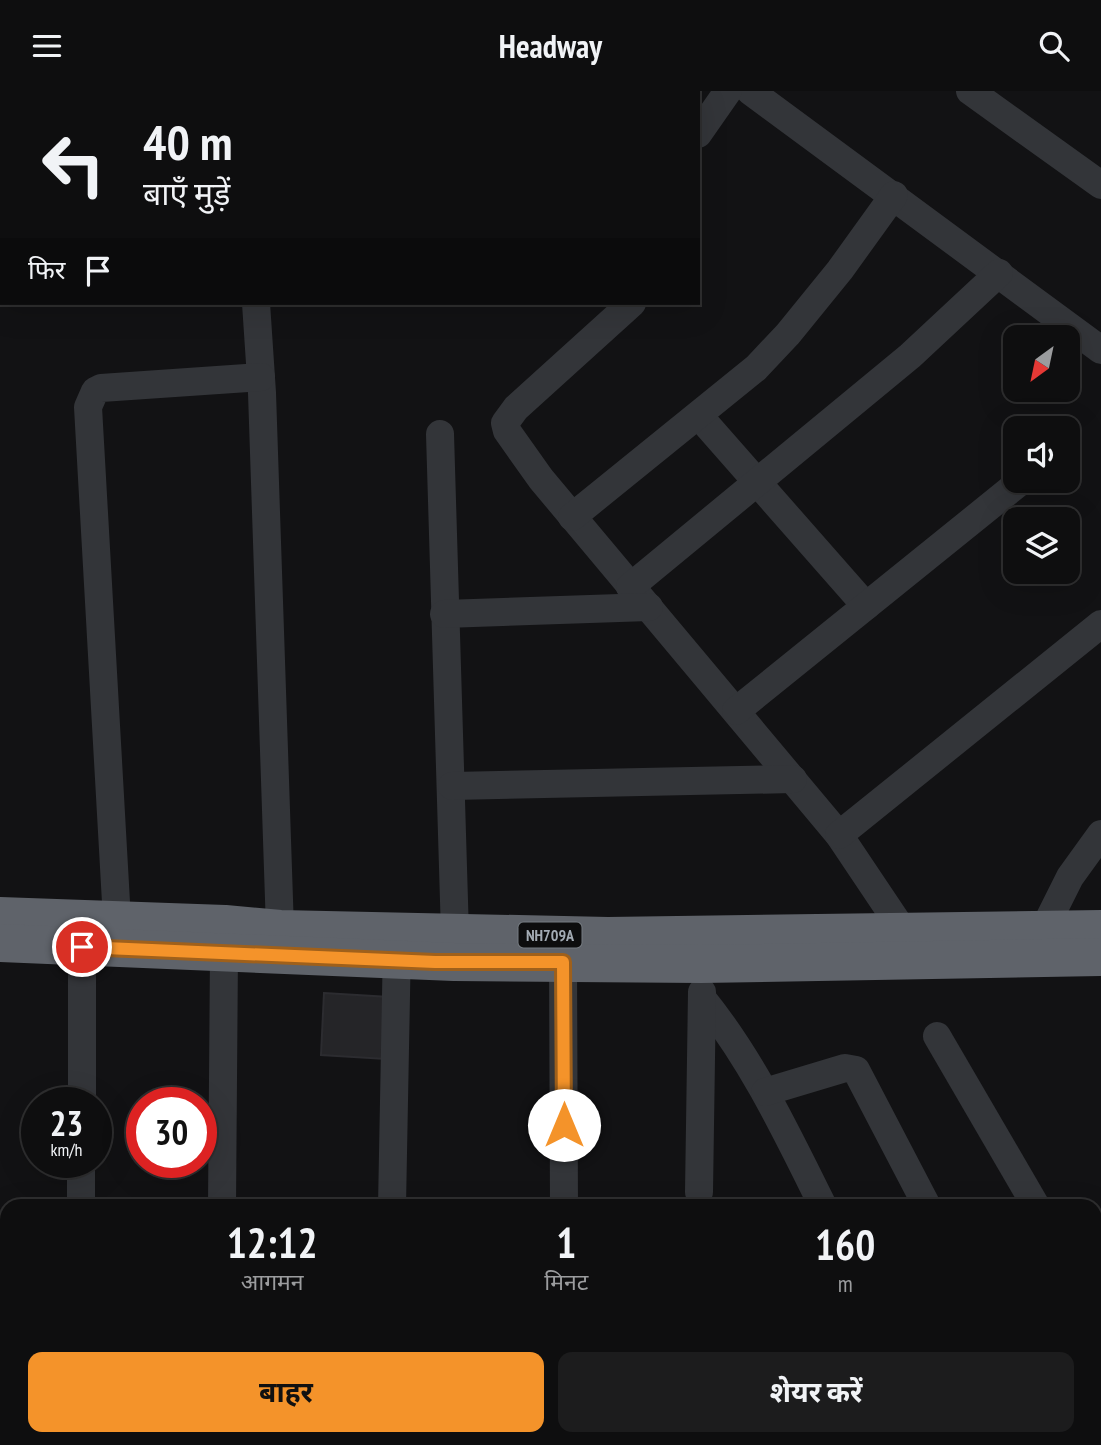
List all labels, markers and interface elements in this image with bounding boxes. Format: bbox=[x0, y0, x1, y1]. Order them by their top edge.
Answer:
text: Headway bbox=[499, 25, 602, 67]
icon: menu bbox=[28, 27, 66, 65]
icon: search bbox=[1035, 27, 1073, 65]
text: 40 m bbox=[143, 110, 232, 174]
icon: left bbox=[28, 119, 119, 210]
text: बाएँ मुड़ें bbox=[143, 172, 230, 214]
icon: arrive bbox=[79, 252, 117, 290]
text: फिर bbox=[28, 253, 65, 286]
north arrow bbox=[1003, 325, 1080, 403]
map controls bbox=[1003, 325, 1080, 584]
button: sound bbox=[1003, 416, 1080, 493]
button: layers bbox=[1003, 507, 1080, 584]
pin bbox=[52, 917, 112, 977]
road number: NH709A bbox=[518, 923, 582, 947]
icon: arrive bbox=[63, 928, 101, 966]
speed limit sign: 30 bbox=[126, 1087, 217, 1178]
position arrow bbox=[527, 1088, 601, 1162]
text: 23 bbox=[50, 1100, 83, 1146]
text: km/h bbox=[51, 1138, 82, 1161]
text: 12:12 bbox=[227, 1215, 318, 1270]
text: 1 bbox=[556, 1215, 576, 1270]
text: 160 bbox=[815, 1217, 875, 1272]
text: आगमन bbox=[241, 1267, 304, 1296]
text: मिनट bbox=[544, 1267, 588, 1296]
text: m bbox=[838, 1269, 853, 1298]
button: बाहर bbox=[28, 1352, 544, 1432]
button: शेयर करें bbox=[558, 1352, 1074, 1432]

